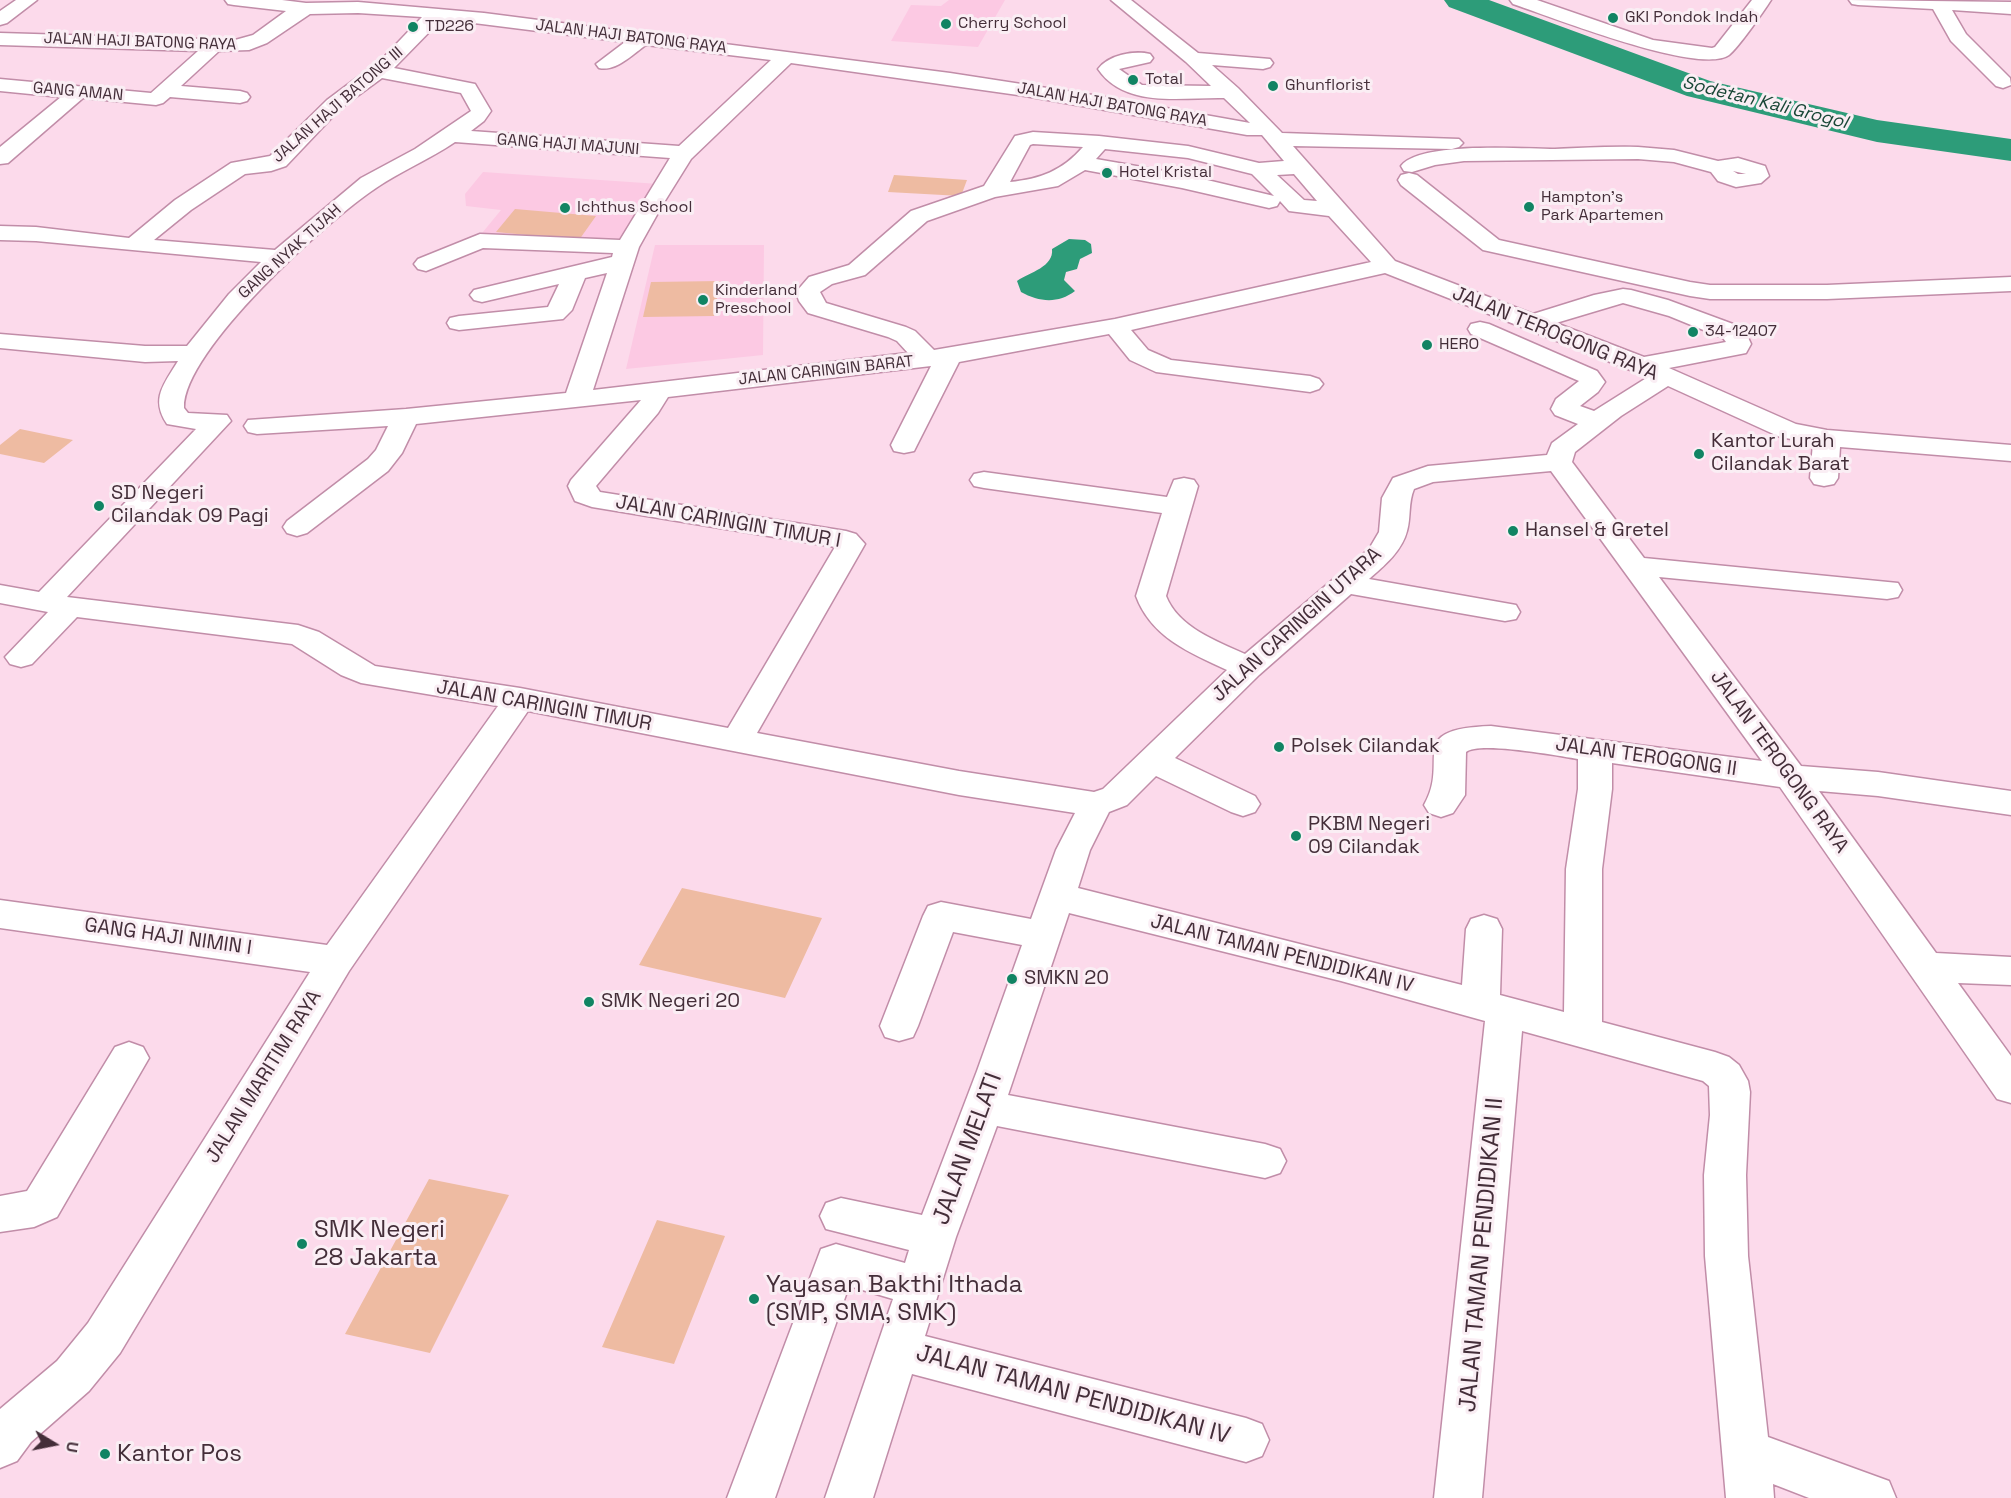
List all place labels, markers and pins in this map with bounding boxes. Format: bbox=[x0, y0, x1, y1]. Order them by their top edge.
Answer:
place label: GKI Pondok Indah bbox=[1625, 8, 1758, 28]
marker: GKI Pondok Indah bbox=[1606, 11, 1620, 25]
place label: Cherry School bbox=[958, 14, 1066, 34]
place label: TD226 bbox=[425, 17, 474, 37]
marker: Cherry School bbox=[939, 17, 953, 31]
marker: TD226 bbox=[406, 20, 420, 34]
place label: Total bbox=[1145, 70, 1183, 90]
marker: Total bbox=[1126, 73, 1140, 87]
place label: Ghunflorist bbox=[1285, 76, 1371, 96]
marker: Ghunflorist bbox=[1266, 79, 1280, 93]
place label: Hotel Kristal bbox=[1119, 163, 1212, 183]
marker: Hotel Kristal bbox=[1100, 166, 1114, 180]
place label: Hampton's Park Apartemen bbox=[1541, 188, 1664, 226]
place label: Ichthus School bbox=[577, 198, 692, 218]
marker: Hampton's Park Apartemen bbox=[1522, 200, 1536, 214]
marker: Ichthus School bbox=[558, 201, 572, 215]
place label: Kinderland Preschool bbox=[715, 281, 798, 319]
marker: Kinderland Preschool bbox=[696, 293, 710, 307]
place label: 34-12407 bbox=[1705, 322, 1777, 342]
marker: 34-12407 bbox=[1686, 325, 1700, 339]
place label: HERO bbox=[1439, 335, 1479, 355]
marker: HERO bbox=[1420, 338, 1434, 352]
place label: Kantor Lurah Cilandak Barat bbox=[1711, 430, 1850, 477]
marker: Kantor Lurah Cilandak Barat bbox=[1692, 447, 1706, 461]
place label: SD Negeri Cilandak 09 Pagi bbox=[111, 482, 269, 529]
marker: SD Negeri Cilandak 09 Pagi bbox=[92, 499, 106, 513]
place label: Hansel & Gretel bbox=[1525, 519, 1669, 543]
marker: Hansel & Gretel bbox=[1506, 524, 1520, 538]
place label: Polsek Cilandak bbox=[1291, 735, 1440, 759]
marker: Polsek Cilandak bbox=[1272, 740, 1286, 754]
place label: PKBM Negeri 09 Cilandak bbox=[1308, 813, 1430, 860]
marker: PKBM Negeri 09 Cilandak bbox=[1289, 829, 1303, 843]
place label: SMKN 20 bbox=[1024, 967, 1109, 991]
marker: SMKN 20 bbox=[1005, 972, 1019, 986]
place label: SMK Negeri 20 bbox=[601, 990, 740, 1014]
marker: SMK Negeri 20 bbox=[582, 995, 596, 1009]
place label: SMK Negeri 28 Jakarta bbox=[314, 1216, 445, 1272]
marker: SMK Negeri 28 Jakarta bbox=[295, 1237, 309, 1251]
place label: Yayasan Bakthi Ithada (SMP, SMA, SMK) bbox=[766, 1271, 1023, 1327]
marker: Yayasan Bakthi Ithada (SMP, SMA, SMK) bbox=[747, 1292, 761, 1306]
place label: Kantor Pos bbox=[117, 1440, 242, 1468]
marker: Kantor Pos bbox=[98, 1447, 112, 1461]

